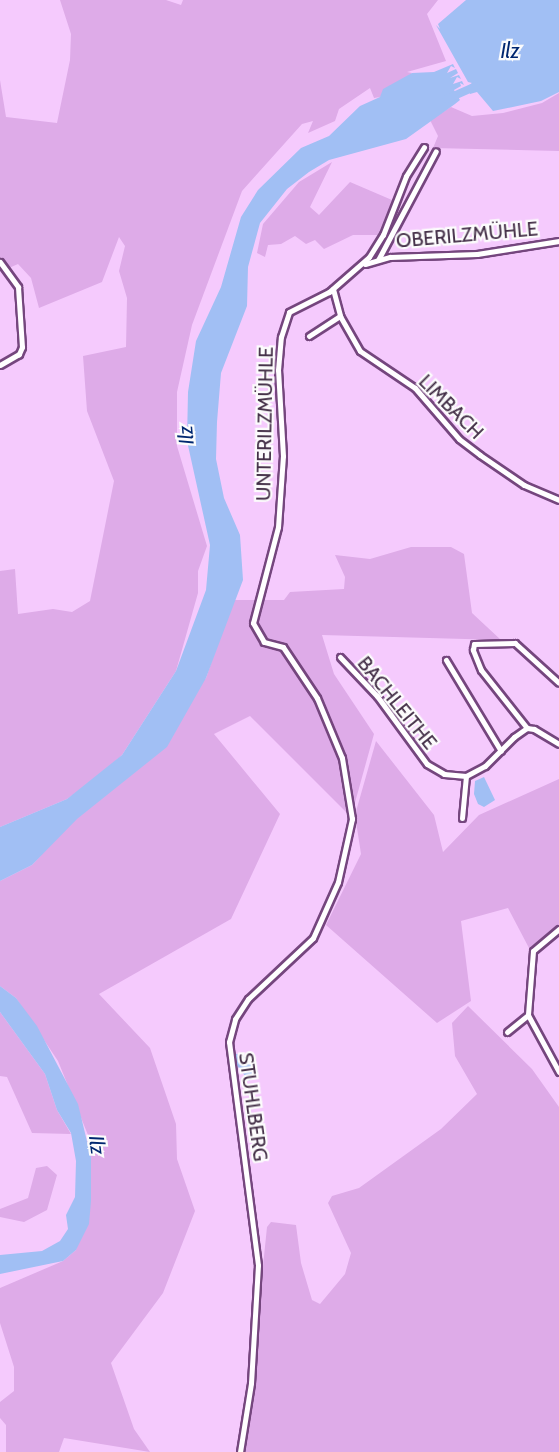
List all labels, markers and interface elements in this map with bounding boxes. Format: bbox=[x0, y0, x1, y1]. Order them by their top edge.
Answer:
water label: Ilz bbox=[500, 38, 520, 64]
street label: OBERILZMÜHLE bbox=[395, 217, 539, 253]
street label: UNTERILZMÜHLE bbox=[252, 347, 278, 501]
street label: LIMBACH bbox=[414, 370, 488, 444]
water label: Ilz bbox=[173, 424, 199, 446]
street label: BACHLEITHE bbox=[352, 652, 442, 754]
street label: STUHLBERG bbox=[233, 1051, 273, 1163]
water label: Ilz bbox=[83, 1134, 111, 1156]

